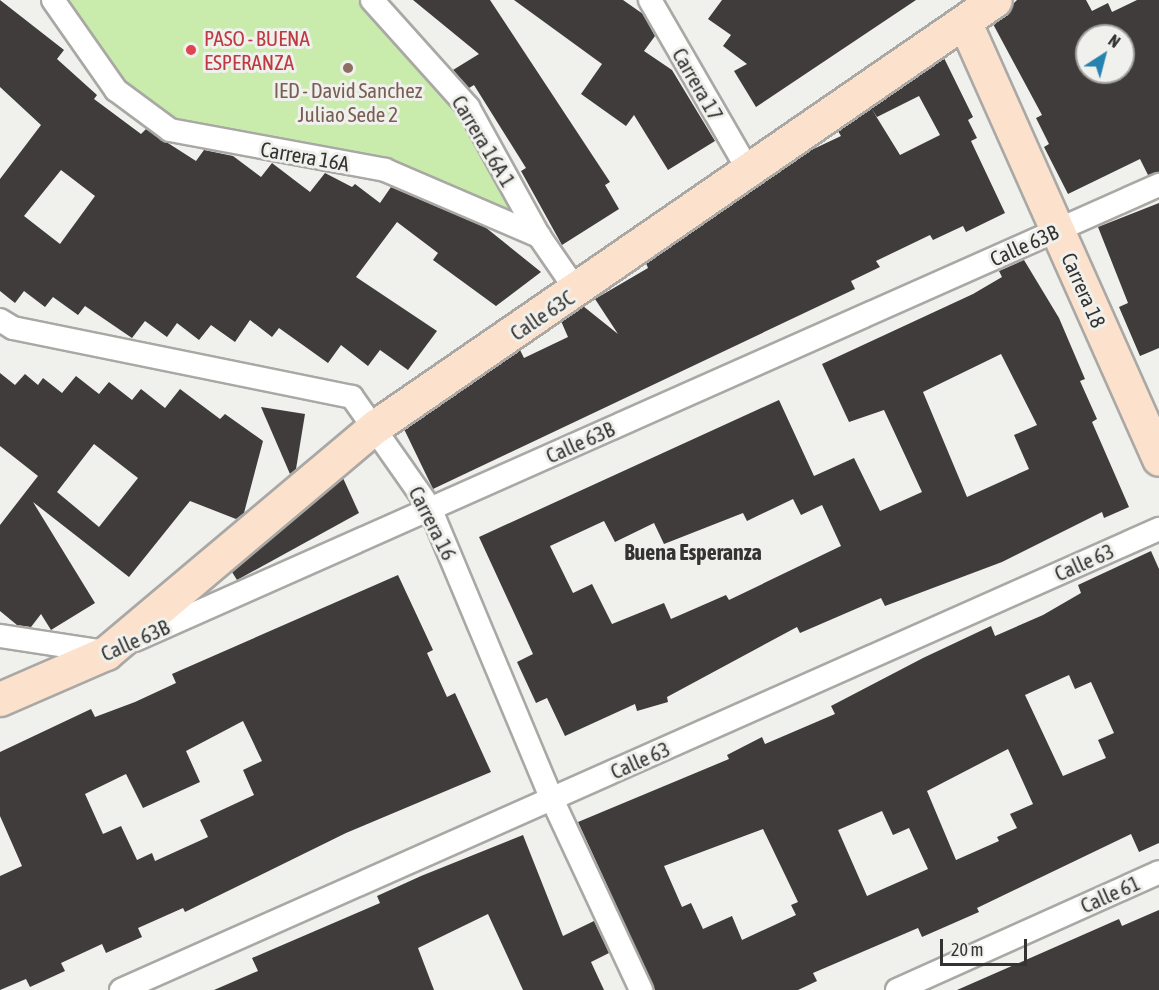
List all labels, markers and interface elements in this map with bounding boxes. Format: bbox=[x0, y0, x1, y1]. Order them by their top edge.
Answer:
north arrow bbox=[1075, 24, 1135, 84]
place label: PASO - BUENA ESPERANZA bbox=[204, 25, 310, 75]
text: N bbox=[1105, 31, 1124, 51]
marker: PASO - BUENA ESPERANZA bbox=[182, 41, 200, 59]
street label: Carrera 17 bbox=[667, 43, 729, 125]
marker: IED - David Sanchez Juliao Sede 2 bbox=[341, 61, 355, 75]
place label: IED - David Sanchez Juliao Sede 2 bbox=[274, 77, 422, 127]
street label: Carrera 16A 1 bbox=[447, 91, 521, 191]
street label: Carrera 16A bbox=[259, 136, 351, 176]
street label: Calle 63B bbox=[986, 219, 1062, 271]
street label: Carrera 18 bbox=[1056, 249, 1112, 331]
street label: Calle 63C bbox=[505, 284, 579, 346]
street label: Calle 63B bbox=[542, 416, 618, 468]
street label: Carrera 16 bbox=[404, 482, 462, 564]
street label: Calle 63 bbox=[1050, 538, 1118, 586]
district label: Buena Esperanza bbox=[624, 540, 762, 566]
street label: Calle 63B bbox=[97, 614, 173, 666]
street label: Calle 63 bbox=[606, 736, 674, 784]
street label: Calle 61 bbox=[1076, 870, 1144, 918]
scale bar bbox=[943, 927, 1030, 965]
text: 20 m bbox=[951, 939, 983, 960]

